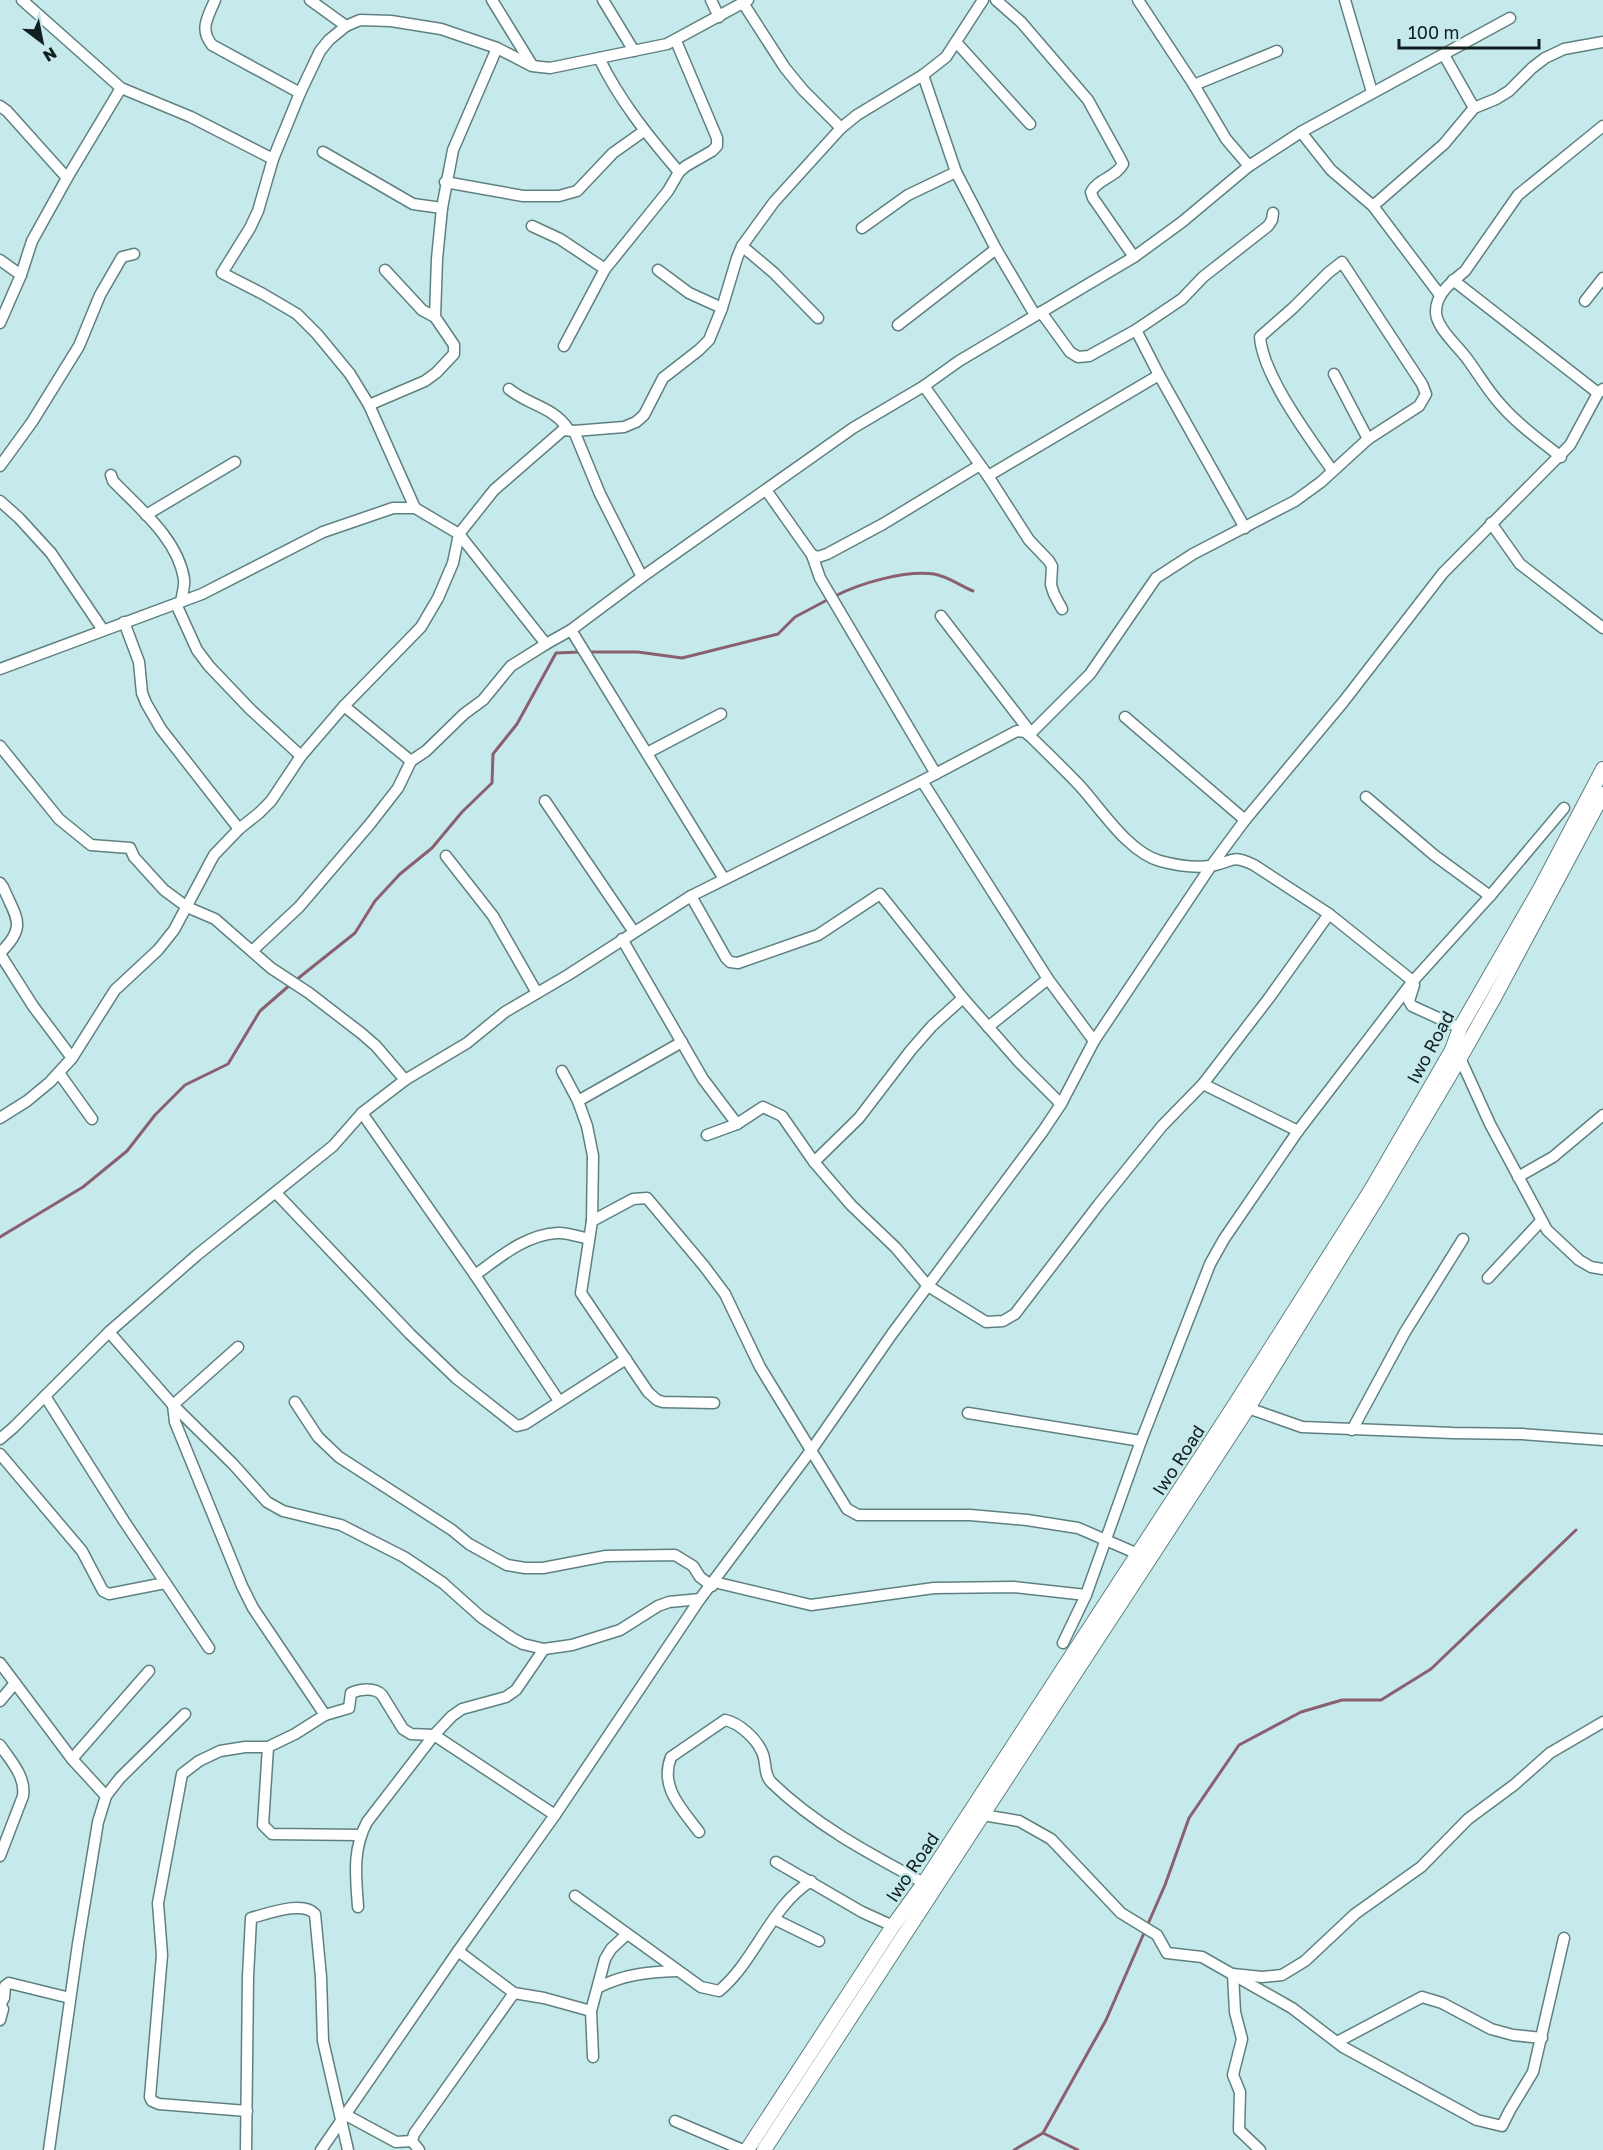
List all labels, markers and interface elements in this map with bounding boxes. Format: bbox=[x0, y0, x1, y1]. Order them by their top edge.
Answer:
north arrow bbox=[12, 12, 72, 72]
scale bar bbox=[1399, 12, 1538, 50]
text: 100 m bbox=[1408, 21, 1459, 43]
text: N bbox=[39, 43, 60, 66]
street label: Iwo Road bbox=[1402, 1007, 1458, 1087]
street label: Iwo Road bbox=[1147, 1421, 1209, 1499]
street label: Iwo Road bbox=[881, 1828, 943, 1906]

